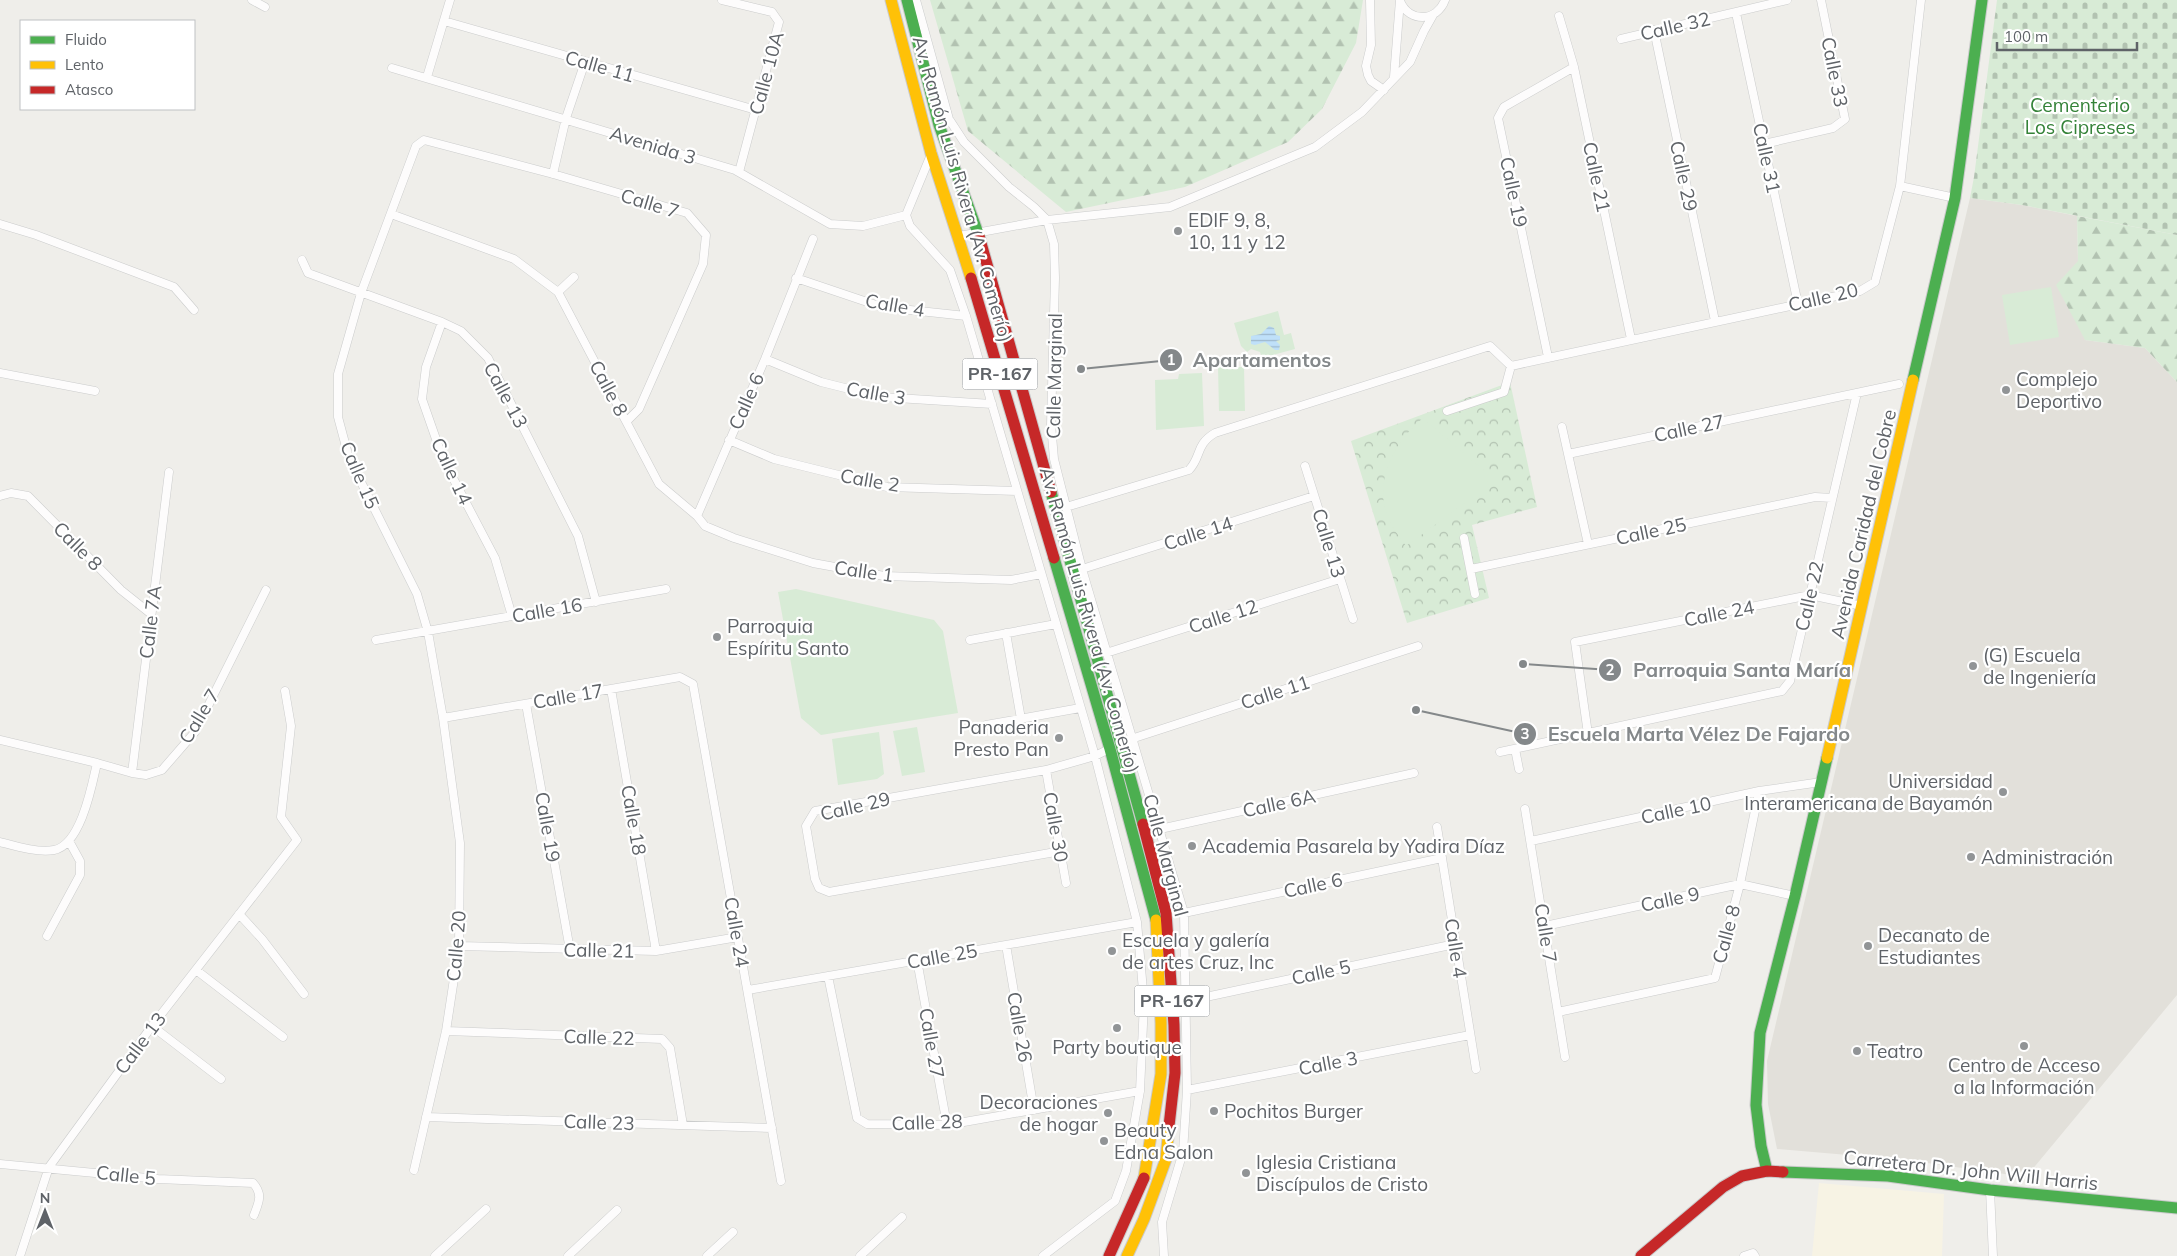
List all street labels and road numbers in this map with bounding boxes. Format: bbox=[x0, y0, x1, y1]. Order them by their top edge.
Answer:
street label: Calle 32 bbox=[1638, 6, 1712, 46]
street label: Calle 10A bbox=[743, 29, 789, 117]
street label: Av. Ramón Luis Rivera (Av. Comerío) bbox=[908, 33, 1018, 345]
street label: Calle 33 bbox=[1816, 35, 1854, 109]
street label: Calle 11 bbox=[562, 45, 638, 87]
street label: Avenida 3 bbox=[607, 121, 699, 169]
street label: Calle 31 bbox=[1748, 121, 1786, 195]
street label: Calle 29 bbox=[1665, 139, 1703, 213]
street label: Calle 21 bbox=[1578, 140, 1616, 214]
street label: Calle 19 bbox=[1495, 155, 1533, 229]
street label: Calle 7 bbox=[618, 183, 682, 223]
street label: Calle 20 bbox=[1786, 277, 1860, 317]
street label: Calle 4 bbox=[863, 288, 927, 322]
street label: Calle Marginal bbox=[1041, 313, 1067, 439]
street label: Calle 8 bbox=[584, 356, 634, 420]
street label: Calle 13 bbox=[479, 358, 533, 432]
road number: PR-167 bbox=[962, 358, 1038, 389]
street label: Calle 6 bbox=[723, 369, 769, 433]
street label: Calle 3 bbox=[844, 376, 908, 410]
street label: Avenida Caridad del Cobre bbox=[1825, 407, 1901, 641]
street label: Calle 27 bbox=[1652, 409, 1726, 447]
street label: Calle 14 bbox=[426, 434, 478, 508]
street label: Calle 15 bbox=[335, 438, 385, 512]
street label: Calle 2 bbox=[838, 463, 902, 497]
street label: Av. Ramón Luis Rivera (Av. Comerío) bbox=[1035, 464, 1145, 776]
street label: Calle 13 bbox=[1307, 505, 1351, 581]
street label: Calle 14 bbox=[1160, 511, 1236, 555]
street label: Calle 25 bbox=[1614, 512, 1688, 550]
street label: Calle 8 bbox=[48, 516, 108, 576]
street label: Calle 1 bbox=[833, 555, 895, 587]
street label: Calle 22 bbox=[1789, 559, 1829, 633]
street label: Calle 7A bbox=[134, 584, 166, 660]
street label: Calle 16 bbox=[510, 592, 584, 628]
street label: Calle 12 bbox=[1185, 594, 1261, 638]
street label: Calle 24 bbox=[1682, 594, 1756, 632]
street label: Calle 11 bbox=[1237, 670, 1313, 714]
street label: Calle 17 bbox=[531, 678, 605, 714]
street label: Calle 7 bbox=[173, 684, 225, 748]
street label: Calle 18 bbox=[616, 783, 652, 857]
street label: Calle 6A bbox=[1240, 784, 1318, 822]
street label: Calle 29 bbox=[818, 786, 892, 826]
street label: Calle 19 bbox=[530, 790, 566, 864]
street label: Calle 30 bbox=[1038, 790, 1074, 864]
street label: Calle Marginal bbox=[1138, 791, 1194, 919]
street label: Calle 10 bbox=[1639, 791, 1713, 829]
street label: Calle 6 bbox=[1281, 867, 1345, 903]
street label: Calle 9 bbox=[1638, 881, 1702, 917]
street label: Calle 24 bbox=[719, 895, 755, 969]
street label: Calle 7 bbox=[1529, 902, 1563, 964]
street label: Calle 8 bbox=[1707, 902, 1745, 966]
street label: Calle 20 bbox=[441, 909, 471, 983]
street label: Calle 4 bbox=[1439, 917, 1473, 979]
street label: Calle 21 bbox=[563, 937, 635, 963]
street label: Calle 25 bbox=[905, 938, 979, 974]
street label: Calle 5 bbox=[1289, 954, 1353, 990]
road number: PR-167 bbox=[1134, 986, 1210, 1016]
street label: Calle 26 bbox=[1002, 990, 1038, 1064]
street label: Calle 27 bbox=[914, 1006, 950, 1080]
street label: Calle 13 bbox=[109, 1007, 171, 1079]
street label: Calle 22 bbox=[563, 1024, 635, 1050]
street label: Calle 3 bbox=[1296, 1046, 1360, 1080]
street label: Calle 23 bbox=[563, 1109, 635, 1135]
street label: Calle 28 bbox=[891, 1109, 963, 1135]
street label: Carretera Dr. John Will Harris bbox=[1843, 1145, 2099, 1195]
street label: Calle 5 bbox=[95, 1160, 157, 1190]

